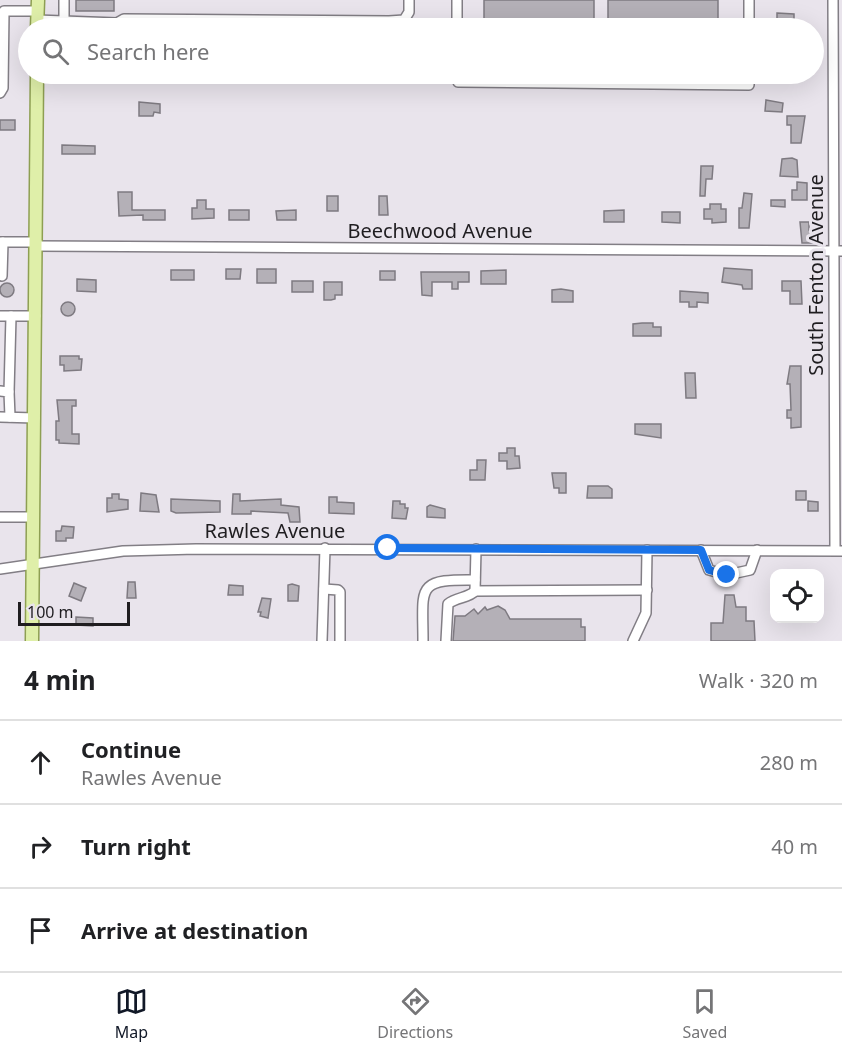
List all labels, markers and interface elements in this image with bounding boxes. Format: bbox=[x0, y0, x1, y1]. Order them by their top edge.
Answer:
search box bbox=[18, 18, 824, 84]
icon: search bbox=[39, 35, 72, 68]
text: Search here bbox=[87, 36, 209, 66]
street label: South Fenton Avenue bbox=[802, 174, 829, 376]
street label: Beechwood Avenue bbox=[347, 217, 533, 244]
street label: Rawles Avenue bbox=[205, 517, 345, 544]
route start bbox=[374, 534, 400, 560]
route end bbox=[713, 561, 739, 587]
map controls bbox=[770, 569, 824, 623]
button: locate bbox=[770, 569, 824, 623]
scale bar bbox=[18, 599, 130, 626]
text: 100 m bbox=[27, 601, 74, 623]
text: 4 min bbox=[24, 662, 96, 698]
text: Walk · 320 m bbox=[699, 667, 818, 694]
text: Continue bbox=[81, 734, 181, 764]
icon: ahead bbox=[24, 746, 57, 779]
text: 280 m bbox=[760, 749, 818, 776]
text: Rawles Avenue bbox=[81, 764, 222, 791]
icon: right bbox=[24, 830, 57, 863]
text: Turn right bbox=[81, 831, 191, 861]
text: 40 m bbox=[771, 833, 818, 860]
icon: arrive bbox=[24, 914, 57, 947]
text: Arrive at destination bbox=[81, 915, 308, 945]
tab: Map bbox=[115, 985, 148, 1043]
tab: Directions bbox=[377, 985, 453, 1043]
tab: Saved bbox=[683, 985, 727, 1043]

